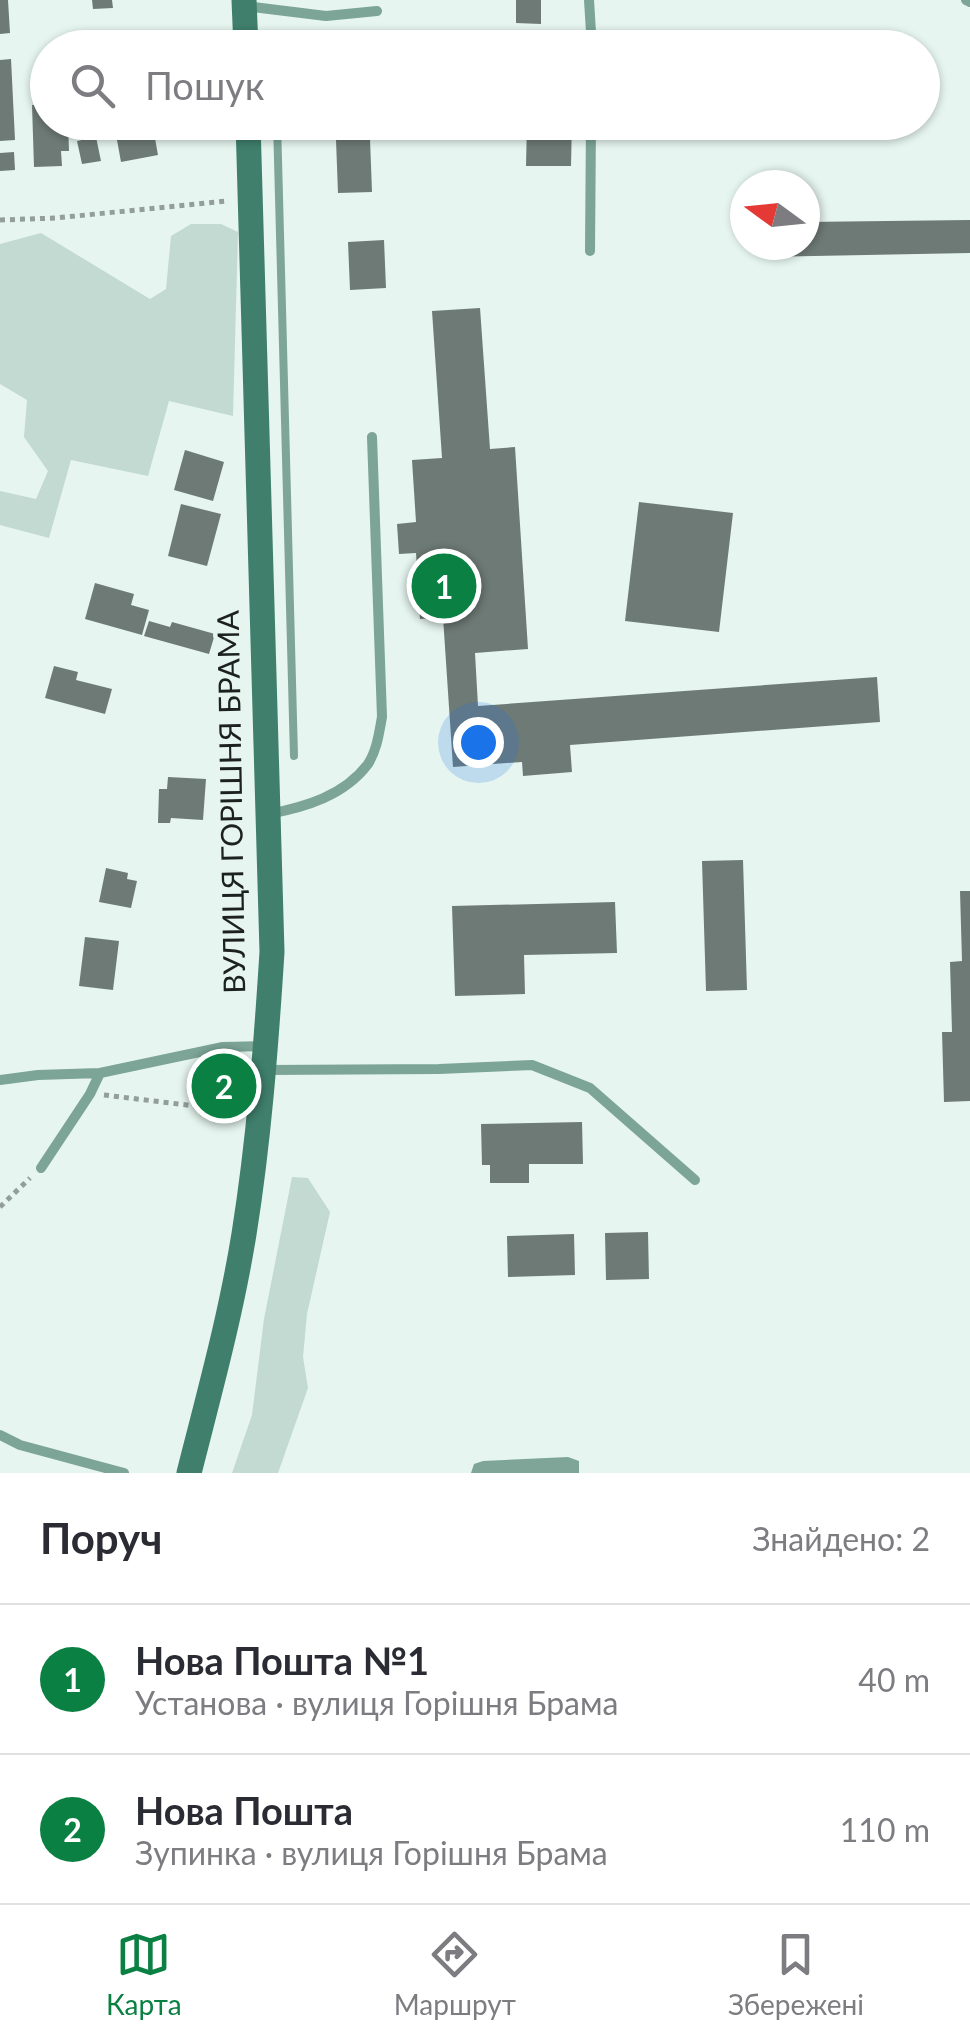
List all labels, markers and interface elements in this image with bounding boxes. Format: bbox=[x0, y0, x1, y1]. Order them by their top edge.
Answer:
search box bbox=[30, 30, 940, 140]
icon: search bbox=[65, 58, 120, 113]
text: Пошук bbox=[145, 62, 264, 108]
north arrow bbox=[730, 170, 820, 260]
pin: 1 bbox=[412, 548, 476, 624]
street label: ВУЛИЦЯ ГОРІШНЯ БРАМА bbox=[209, 609, 251, 994]
your location bbox=[453, 717, 504, 768]
pin: 2 bbox=[192, 1048, 256, 1124]
text: Поруч bbox=[40, 1513, 162, 1563]
text: Знайдено: 2 bbox=[752, 1519, 930, 1558]
text: Нова Пошта №1 bbox=[135, 1637, 429, 1683]
text: 1 bbox=[63, 1660, 82, 1699]
text: 40 m bbox=[858, 1660, 930, 1699]
text: Установа · вулиця Горішня Брама bbox=[135, 1683, 619, 1722]
text: Нова Пошта bbox=[135, 1787, 353, 1833]
text: 2 bbox=[63, 1810, 82, 1849]
text: 110 m bbox=[840, 1810, 930, 1849]
text: Зупинка · вулиця Горішня Брама bbox=[135, 1833, 608, 1872]
tab: Карта bbox=[106, 1927, 182, 2021]
tab: Маршрут bbox=[394, 1927, 516, 2021]
tab: Збережені bbox=[728, 1927, 864, 2021]

